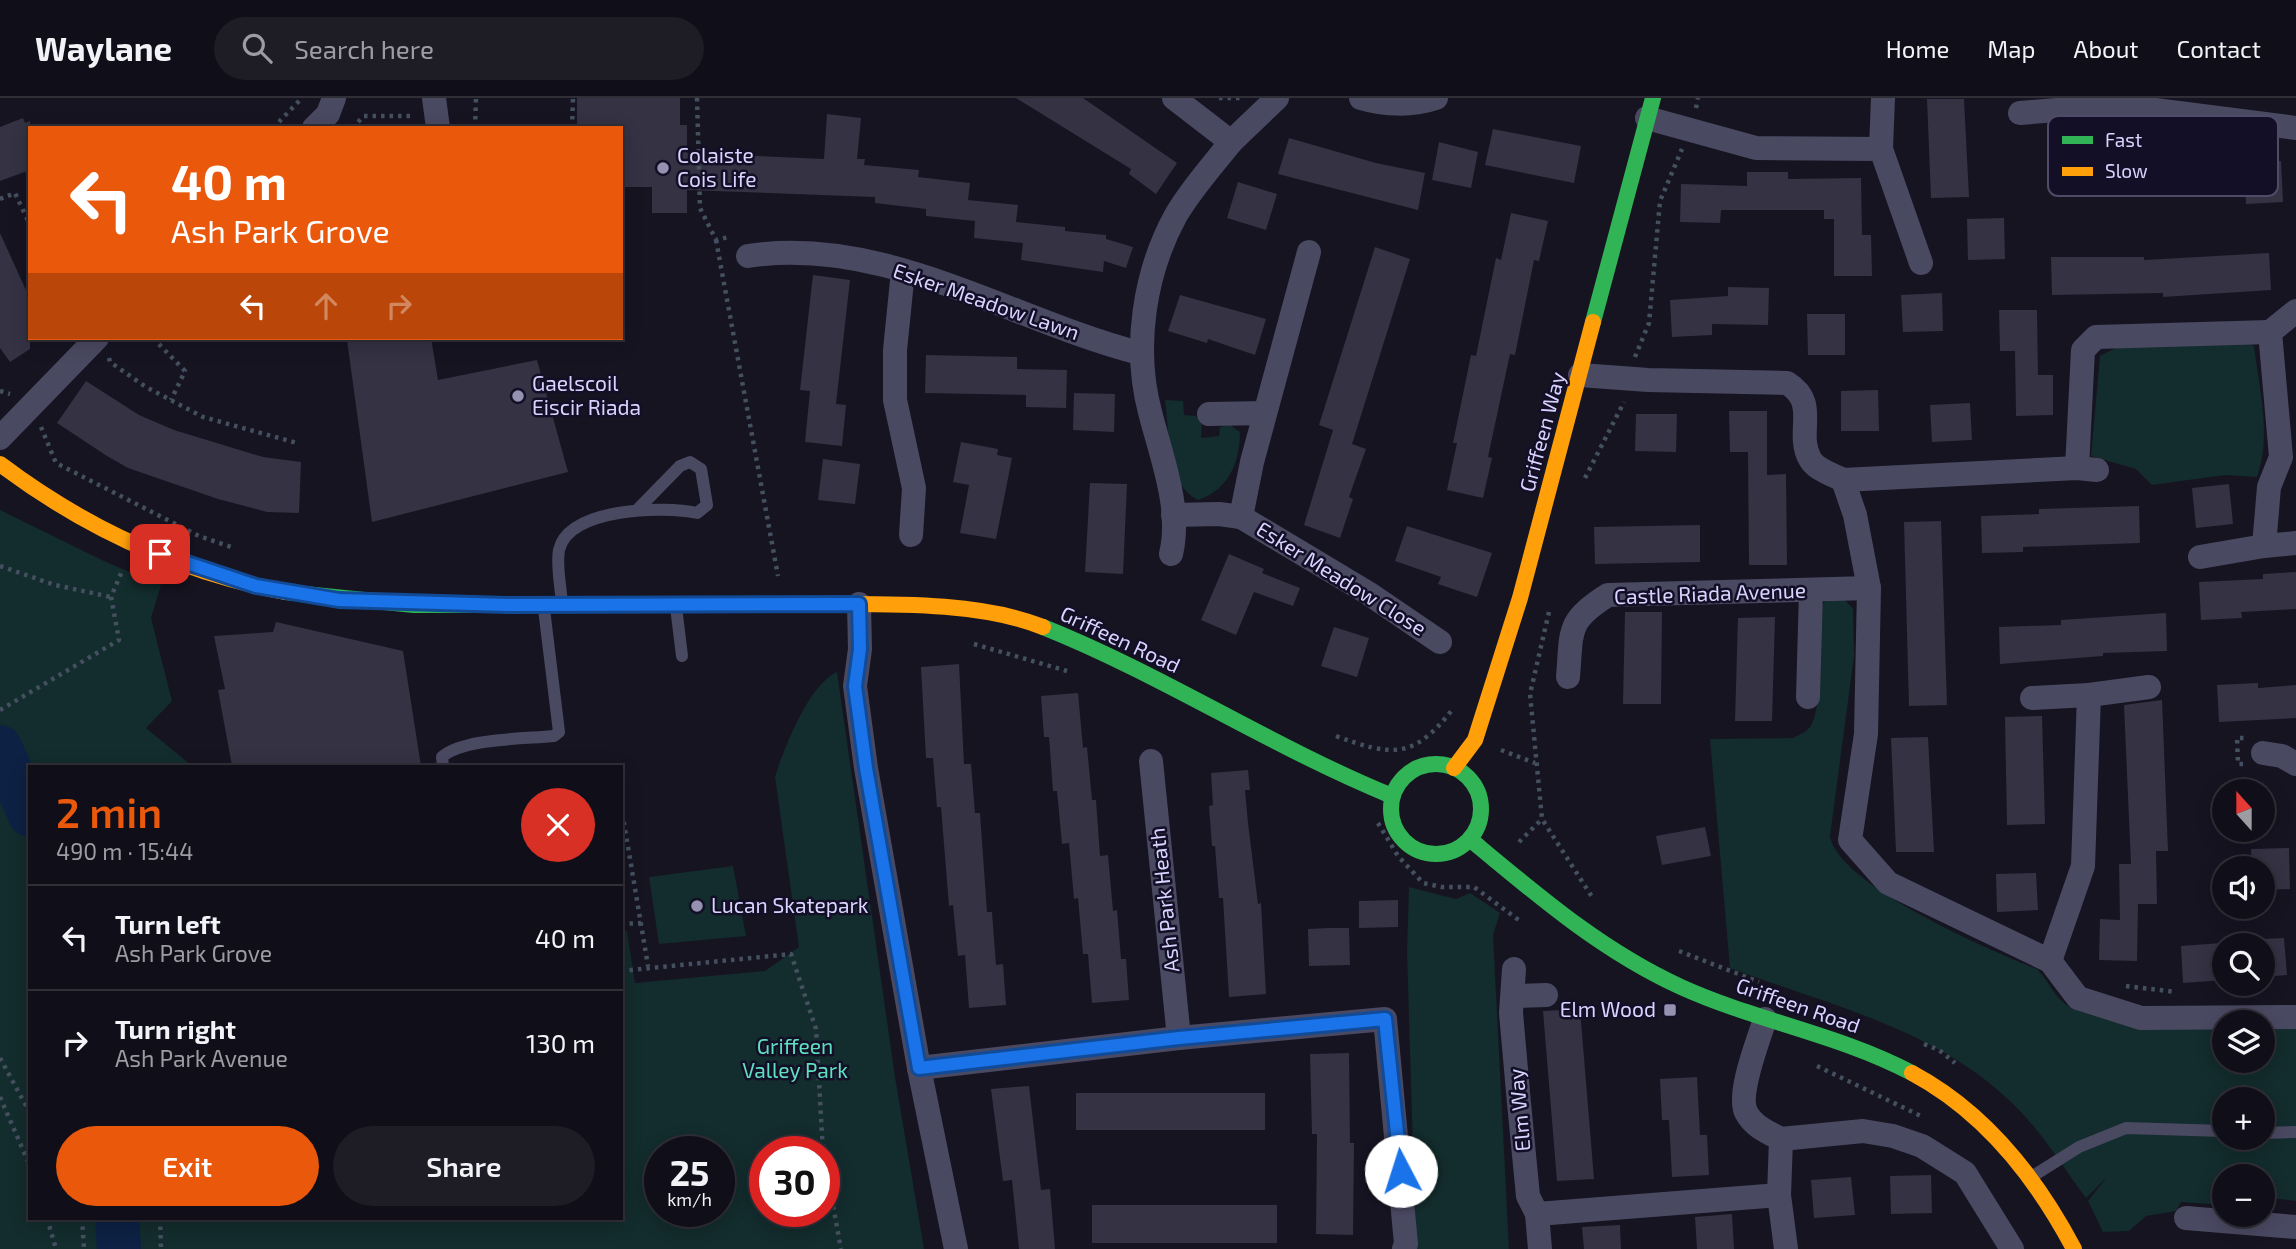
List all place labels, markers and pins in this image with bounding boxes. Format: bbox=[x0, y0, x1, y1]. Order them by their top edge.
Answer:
place label: Colaiste Cois Life bbox=[677, 142, 757, 191]
marker: Colaiste Cois Life bbox=[655, 160, 671, 176]
place label: Gaelscoil Eiscir Riada bbox=[532, 370, 641, 419]
marker: Gaelscoil Eiscir Riada bbox=[510, 388, 526, 404]
pin bbox=[130, 524, 190, 584]
place label: Lucan Skatepark bbox=[711, 892, 869, 917]
marker: Lucan Skatepark bbox=[689, 898, 705, 914]
place label: Elm Wood bbox=[1560, 996, 1656, 1021]
marker: Elm Wood bbox=[1662, 1002, 1678, 1018]

